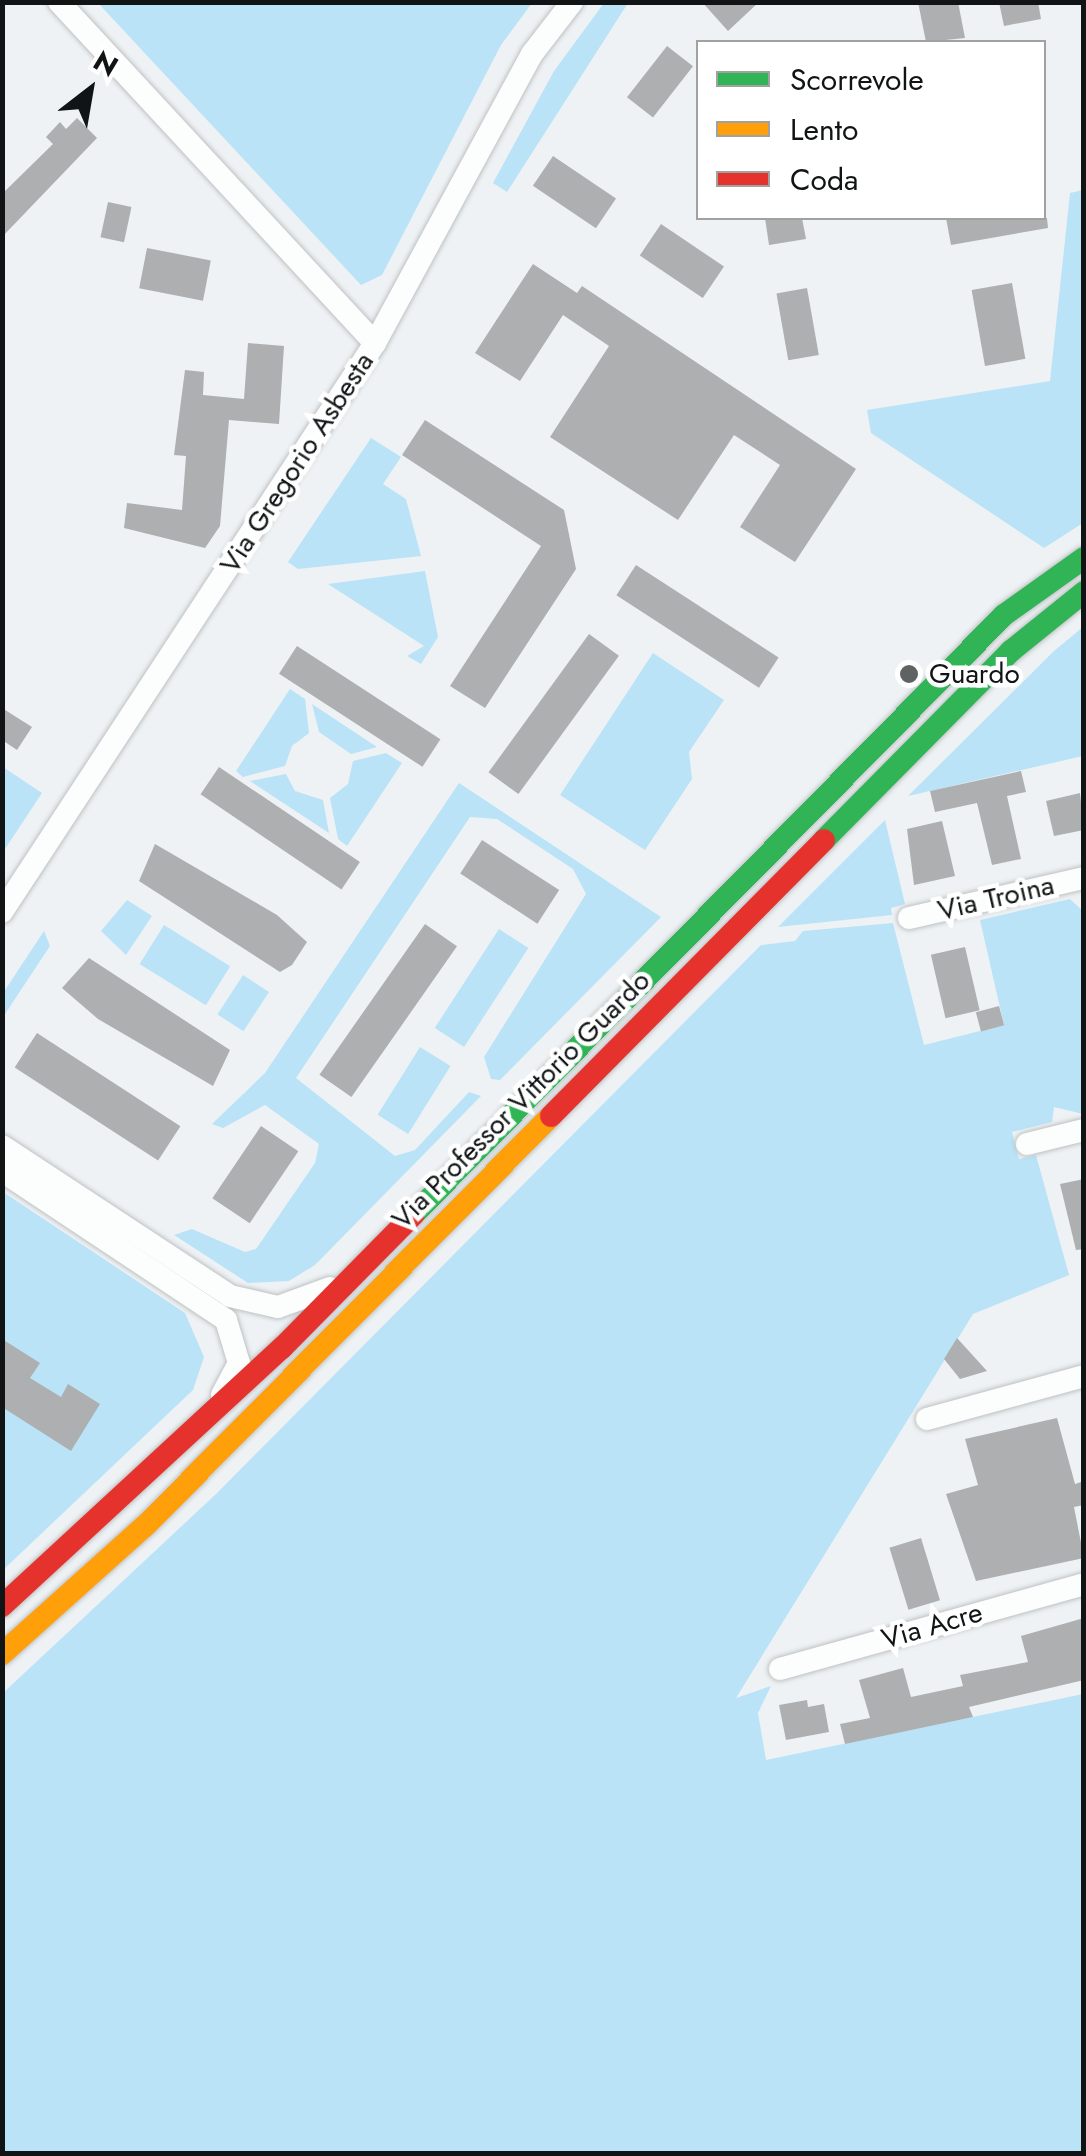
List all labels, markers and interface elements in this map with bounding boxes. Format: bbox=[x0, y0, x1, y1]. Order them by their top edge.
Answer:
north arrow bbox=[40, 40, 140, 140]
legend bbox=[696, 40, 1046, 220]
text: N bbox=[86, 41, 126, 87]
text: Scorrevole bbox=[790, 58, 924, 101]
text: Lento bbox=[790, 108, 858, 151]
text: Coda bbox=[790, 158, 858, 201]
street label: Via Gregorio Asbesta bbox=[213, 346, 381, 580]
place label: Guardo bbox=[929, 657, 1020, 691]
marker: Guardo bbox=[898, 663, 920, 685]
street label: Via Troina bbox=[935, 868, 1057, 928]
street label: Via Professor Vittorio Guardo bbox=[385, 964, 657, 1236]
street label: Via Acre bbox=[878, 1596, 986, 1656]

